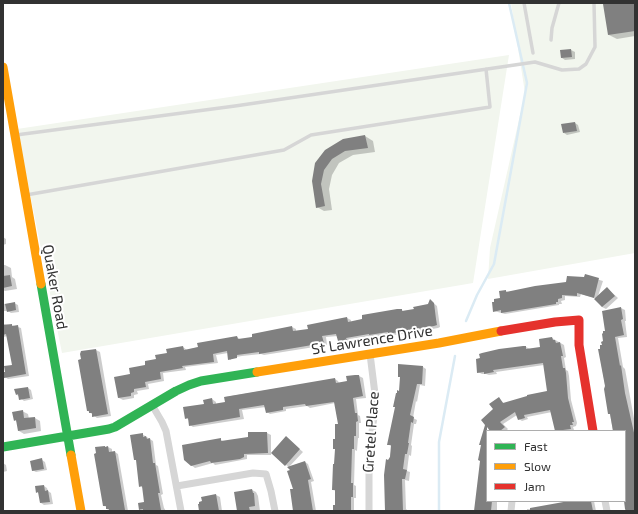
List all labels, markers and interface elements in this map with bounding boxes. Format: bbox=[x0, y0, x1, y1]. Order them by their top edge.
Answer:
street label: Quaker Road bbox=[39, 243, 71, 331]
street label: St Lawrence Drive bbox=[310, 322, 434, 358]
street label: Gretel Place bbox=[359, 391, 383, 473]
legend bbox=[486, 430, 626, 502]
text: Fast bbox=[524, 439, 547, 453]
text: Slow bbox=[524, 459, 551, 473]
text: Jam bbox=[524, 479, 545, 493]

